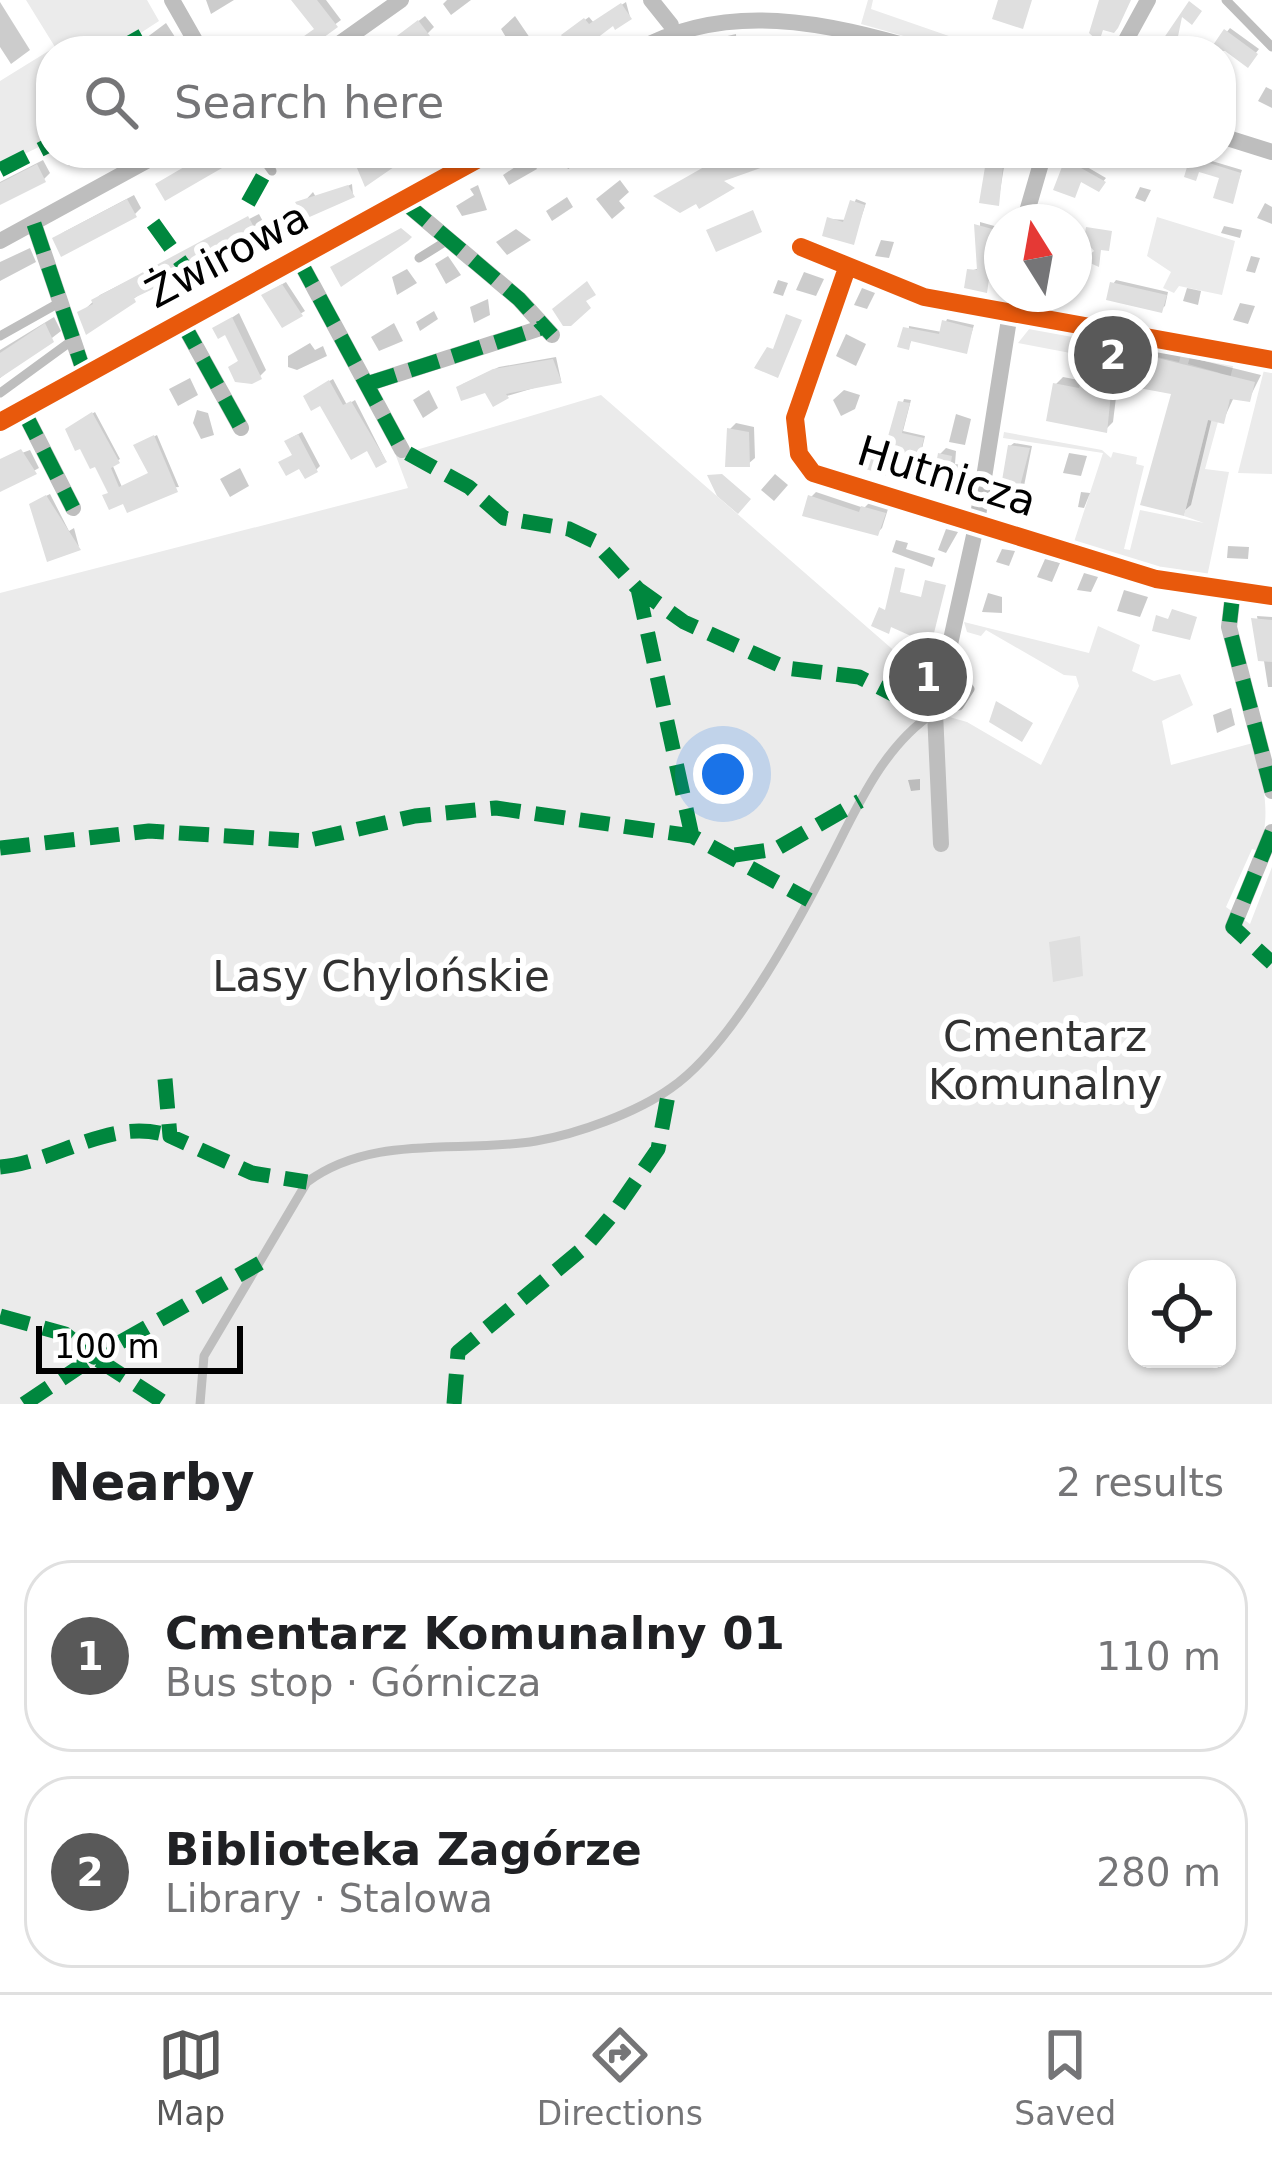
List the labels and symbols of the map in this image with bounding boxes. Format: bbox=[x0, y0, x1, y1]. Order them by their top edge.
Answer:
street label: Żwirowa bbox=[137, 191, 317, 318]
north arrow bbox=[984, 204, 1092, 312]
pin: 2 bbox=[1074, 310, 1152, 400]
street label: Hutnicza bbox=[852, 426, 1042, 526]
pin: 1 bbox=[889, 632, 967, 722]
your location bbox=[693, 744, 753, 804]
park label: Lasy Chylońskie bbox=[212, 952, 550, 1001]
park label: Cmentarz Komunalny bbox=[928, 1012, 1162, 1109]
scale bar bbox=[36, 1320, 243, 1373]

